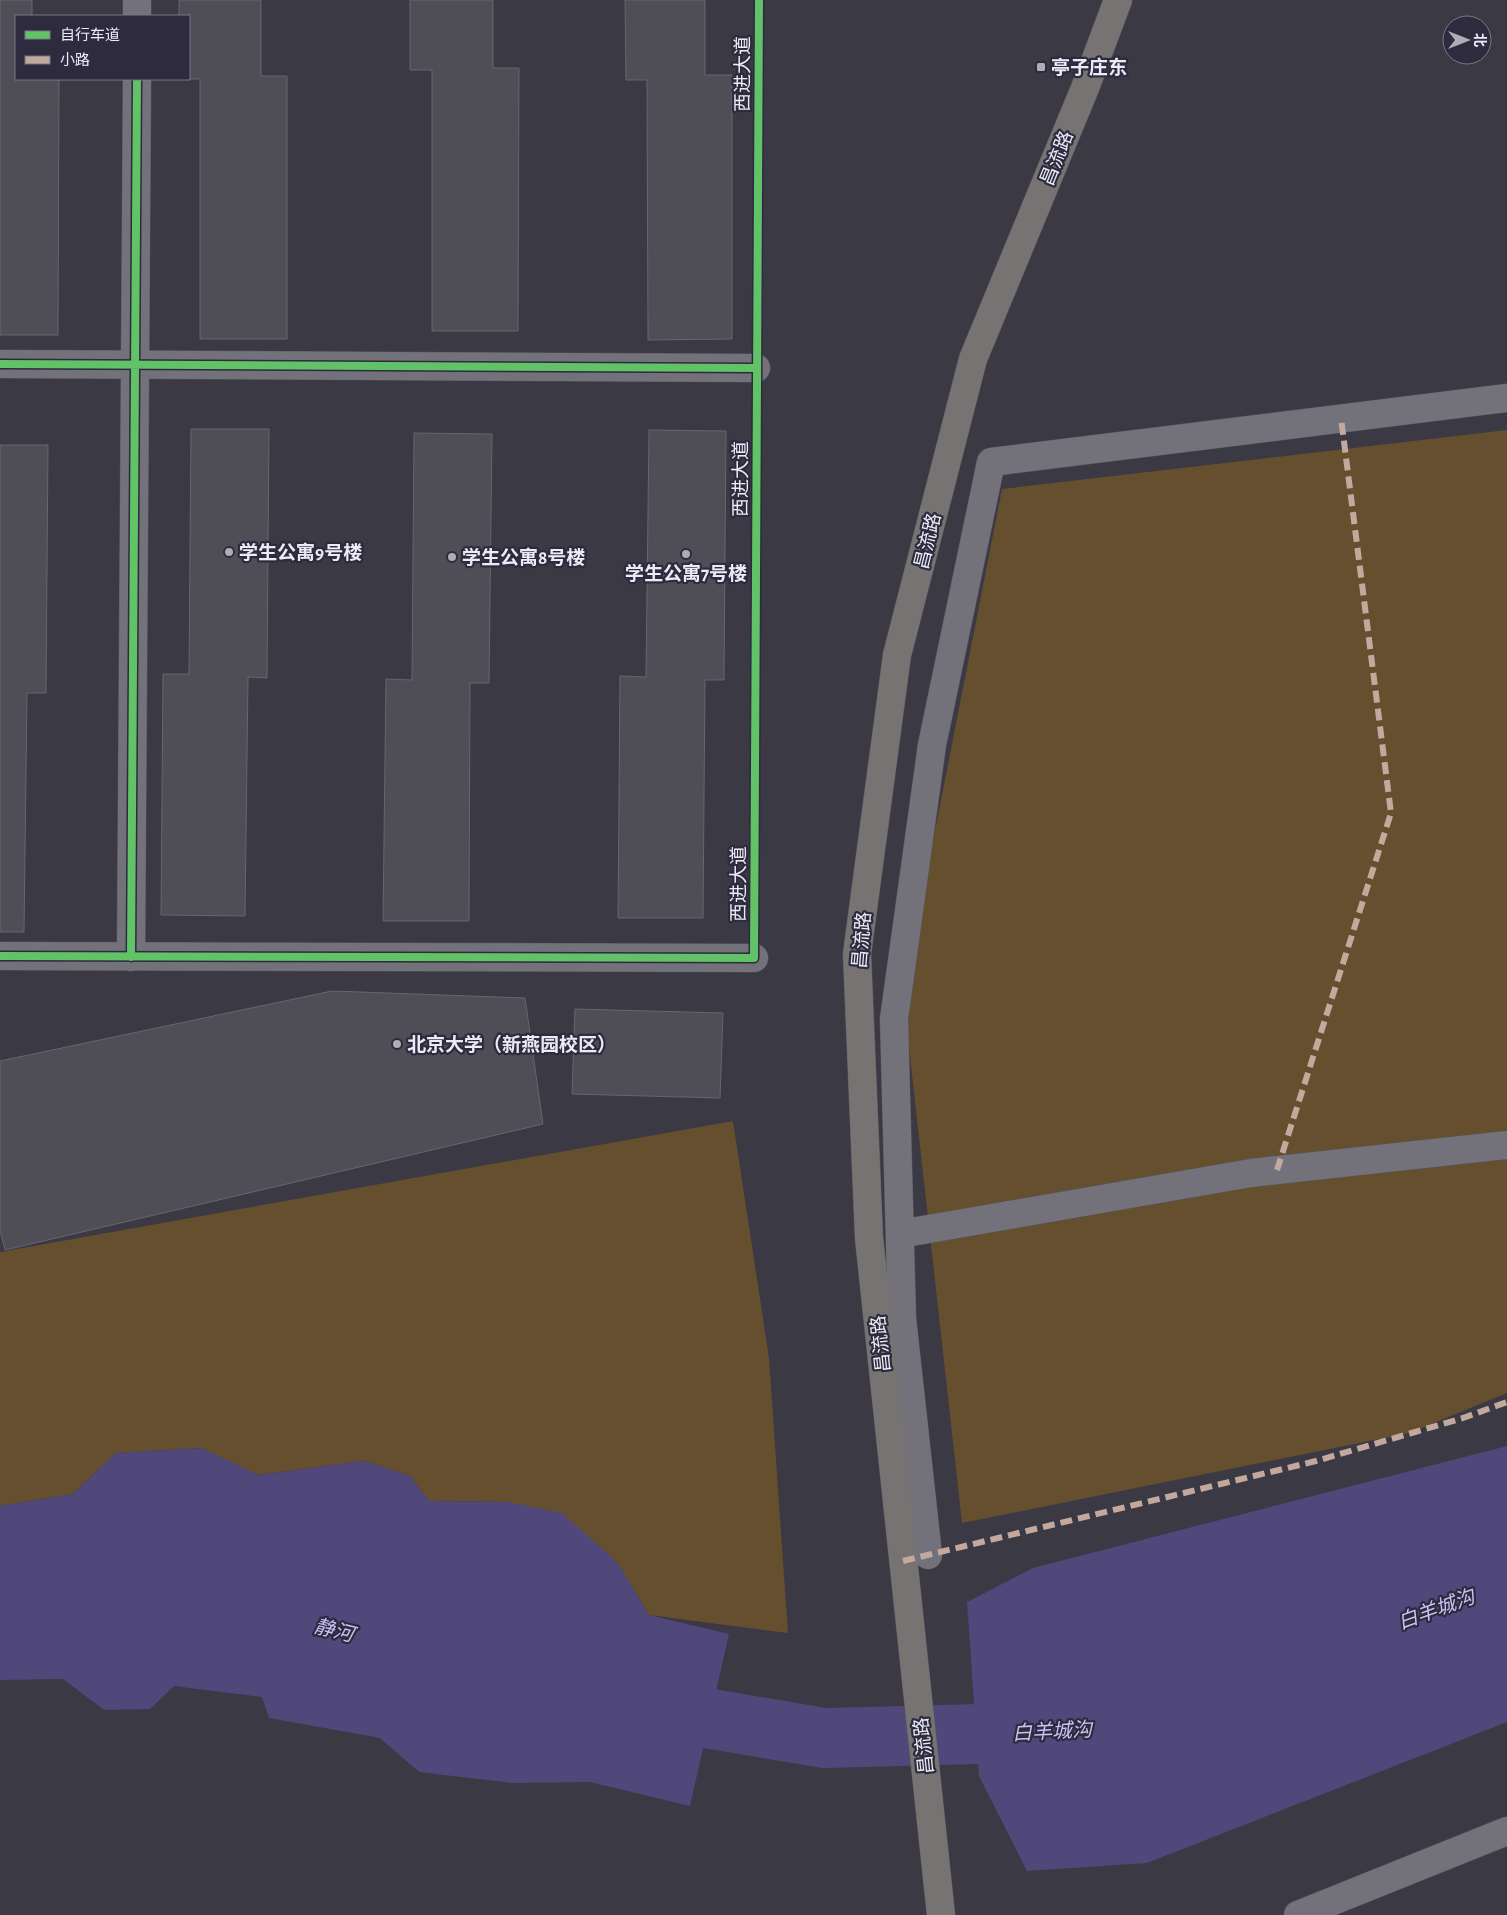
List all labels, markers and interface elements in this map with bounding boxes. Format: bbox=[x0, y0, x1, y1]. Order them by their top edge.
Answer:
legend bbox=[15, 15, 190, 80]
north arrow bbox=[1442, 15, 1492, 65]
text: 自行车道 bbox=[60, 27, 120, 43]
text: 北 bbox=[1472, 33, 1487, 47]
street label: 西进大道 bbox=[733, 36, 753, 112]
text: 小路 bbox=[60, 52, 90, 68]
place label: 亭子庄东 bbox=[1051, 57, 1127, 78]
marker: 亭子庄东 bbox=[1035, 61, 1047, 73]
street label: 昌流路 bbox=[1037, 128, 1077, 189]
street label: 西进大道 bbox=[731, 441, 751, 517]
street label: 昌流路 bbox=[911, 511, 945, 571]
place label: 学生公寓9号楼 bbox=[239, 542, 362, 563]
marker: 学生公寓9号楼 bbox=[223, 546, 235, 558]
place label: 学生公寓8号楼 bbox=[462, 547, 585, 568]
marker: 学生公寓7号楼 bbox=[680, 548, 692, 560]
marker: 学生公寓8号楼 bbox=[446, 551, 458, 563]
place label: 学生公寓7号楼 bbox=[625, 563, 747, 584]
street label: 西进大道 bbox=[729, 846, 749, 922]
street label: 昌流路 bbox=[850, 911, 874, 969]
place label: 北京大学（新燕园校区） bbox=[407, 1034, 616, 1055]
marker: 北京大学（新燕园校区） bbox=[391, 1038, 403, 1050]
street label: 昌流路 bbox=[868, 1314, 894, 1373]
water label: 白羊城沟 bbox=[1395, 1585, 1479, 1633]
water label: 静河 bbox=[312, 1615, 360, 1646]
street label: 昌流路 bbox=[911, 1716, 937, 1775]
water label: 白羊城沟 bbox=[1012, 1719, 1095, 1744]

